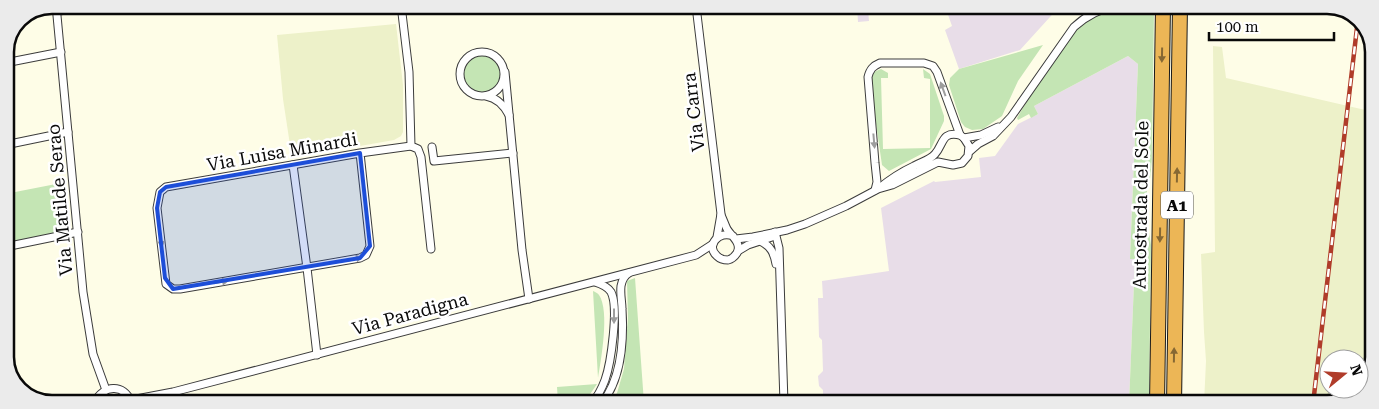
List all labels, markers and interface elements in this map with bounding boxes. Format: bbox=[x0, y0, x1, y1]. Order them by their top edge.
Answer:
scale bar bbox=[1209, 10, 1334, 42]
text: 100 m bbox=[1216, 18, 1259, 36]
one-way arrow bbox=[1158, 47, 1166, 63]
street label: Via Carra bbox=[678, 71, 709, 153]
one-way arrow bbox=[939, 81, 947, 96]
street label: Autostrada del Sole bbox=[1129, 120, 1152, 289]
street label: Via Matilde Serao bbox=[42, 123, 77, 277]
street label: Via Luisa Minardi bbox=[205, 128, 359, 175]
one-way arrow bbox=[870, 133, 878, 149]
one-way arrow bbox=[1174, 167, 1182, 183]
road number: A1 bbox=[1161, 192, 1193, 218]
one-way arrow bbox=[1156, 227, 1164, 243]
one-way arrow bbox=[157, 232, 165, 248]
one-way arrow bbox=[347, 255, 362, 263]
one-way arrow bbox=[214, 278, 230, 286]
street label: Via Paradigna bbox=[350, 288, 470, 339]
one-way arrow bbox=[610, 308, 618, 324]
one-way arrow bbox=[1171, 347, 1179, 363]
north arrow bbox=[1319, 349, 1369, 399]
text: N bbox=[1347, 362, 1366, 378]

